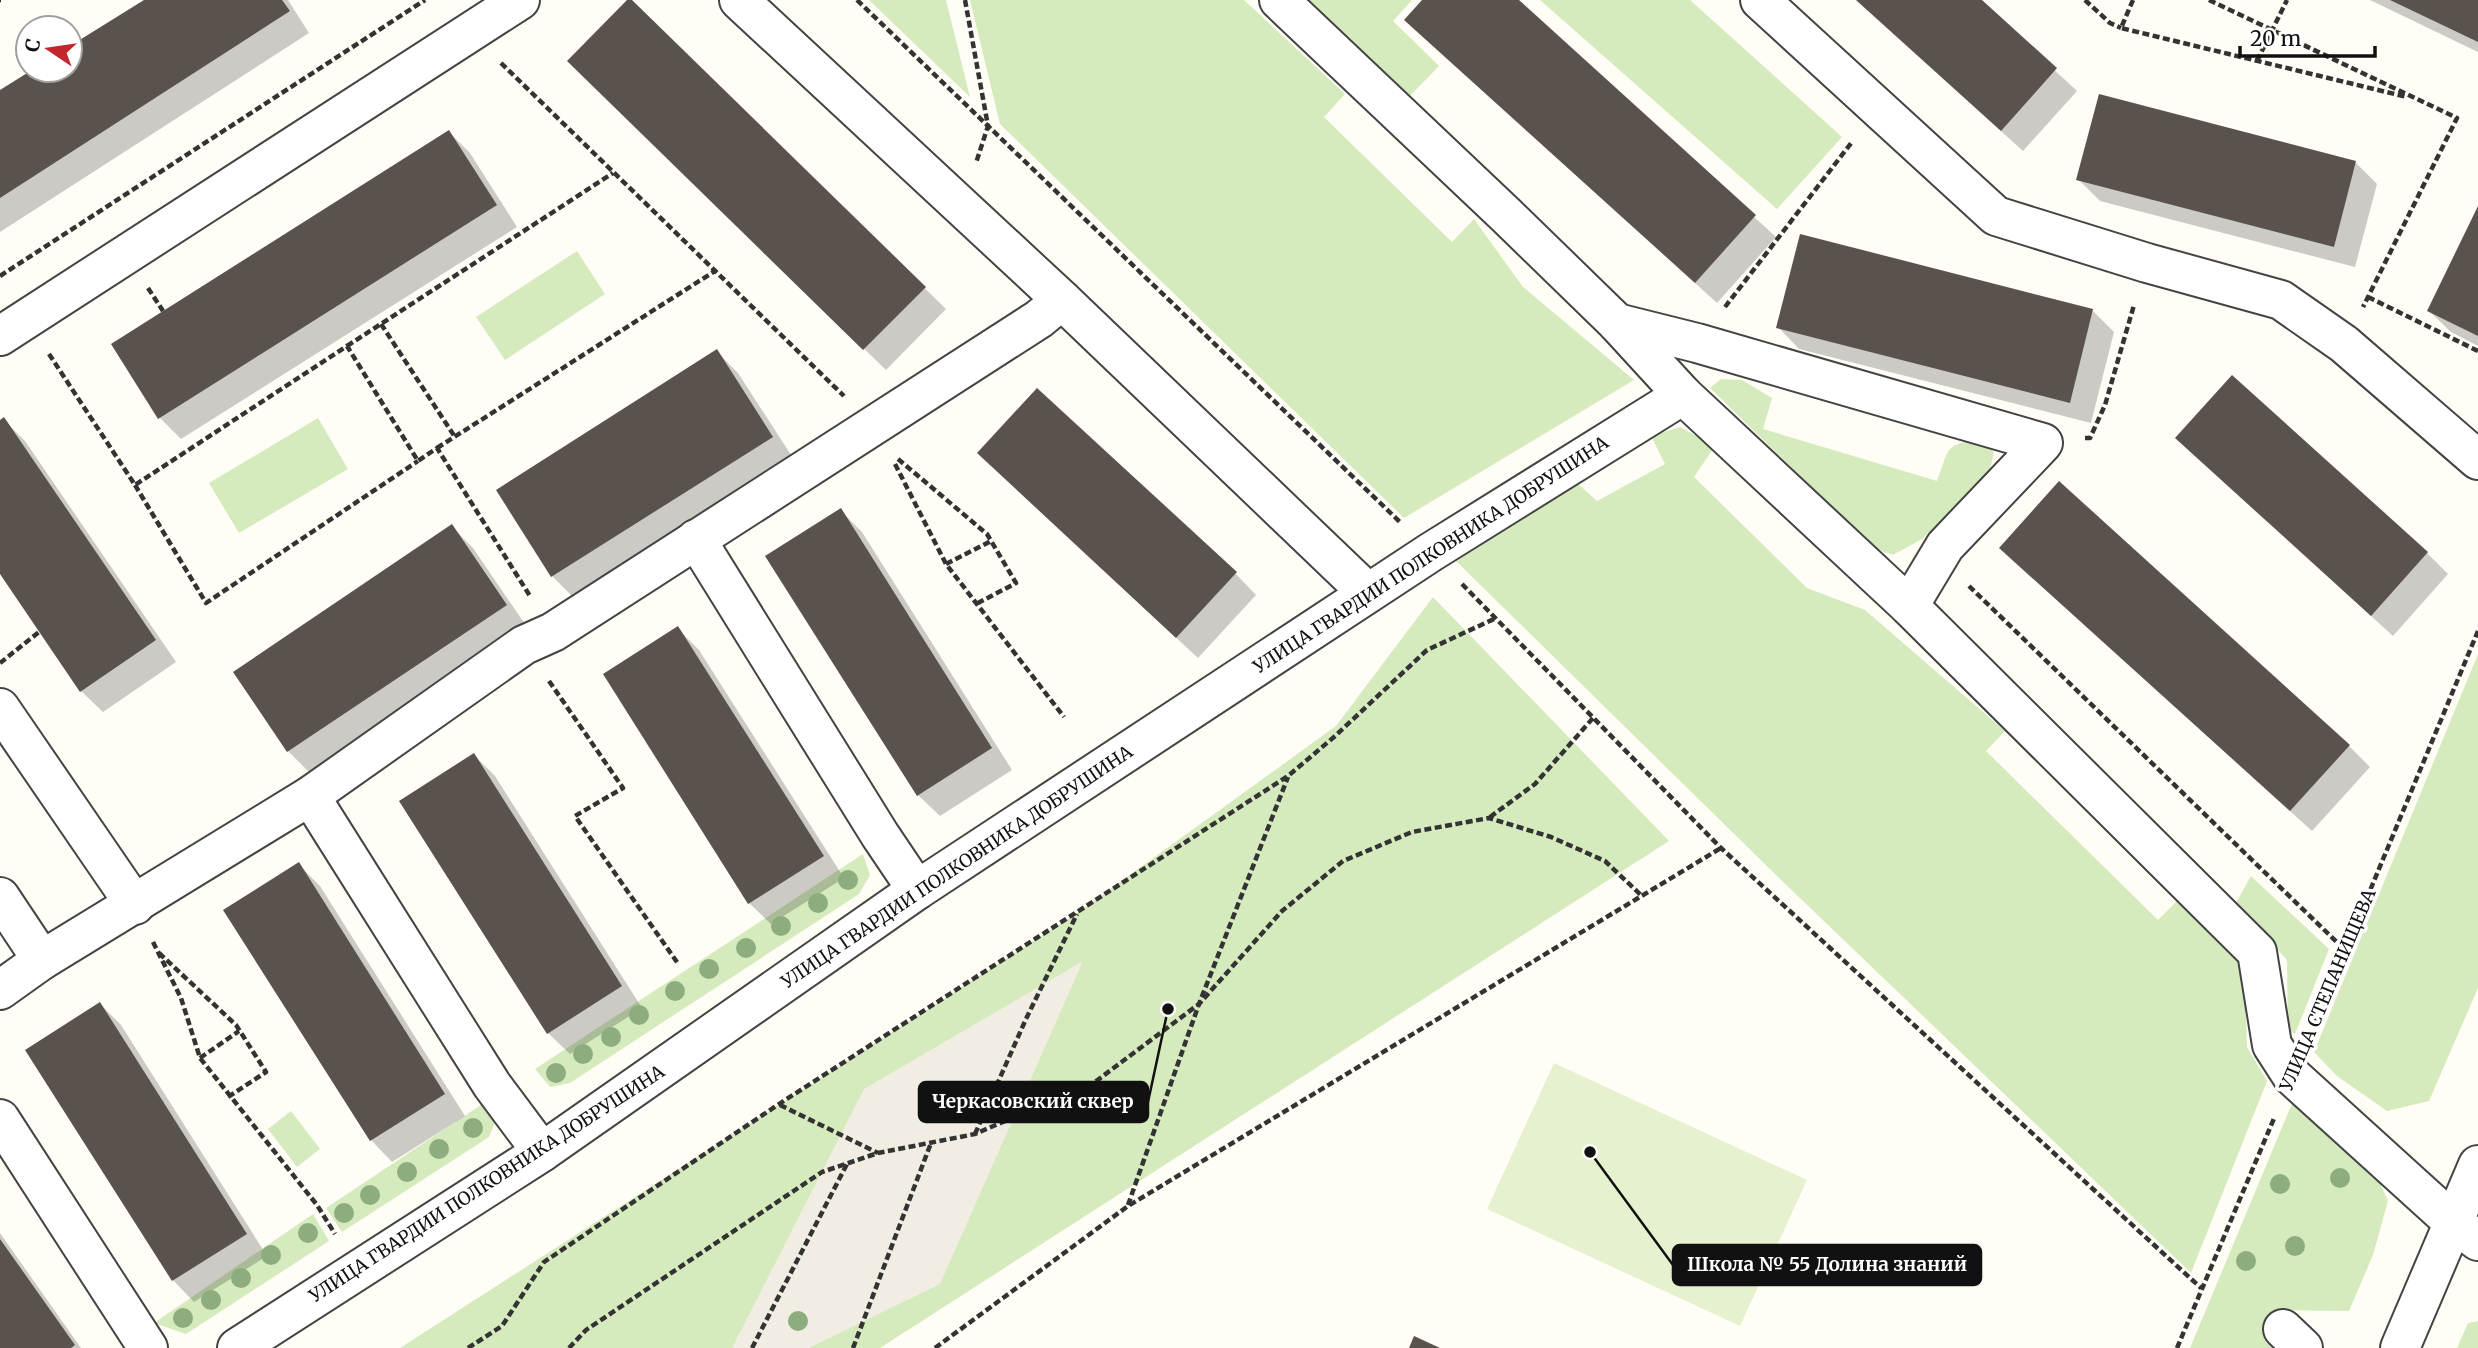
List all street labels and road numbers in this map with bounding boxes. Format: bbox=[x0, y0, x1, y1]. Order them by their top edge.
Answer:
street label: УЛИЦА ГВАРДИИ ПОЛКОВНИКА ДОБРУШИНА bbox=[1248, 431, 1613, 679]
street label: УЛИЦА ГВАРДИИ ПОЛКОВНИКА ДОБРУШИНА bbox=[776, 740, 1137, 994]
street label: УЛИЦА СТЕПАНИЩЕВА bbox=[2274, 885, 2381, 1095]
street label: УЛИЦА ГВАРДИИ ПОЛКОВНИКА ДОБРУШИНА bbox=[304, 1060, 669, 1308]

